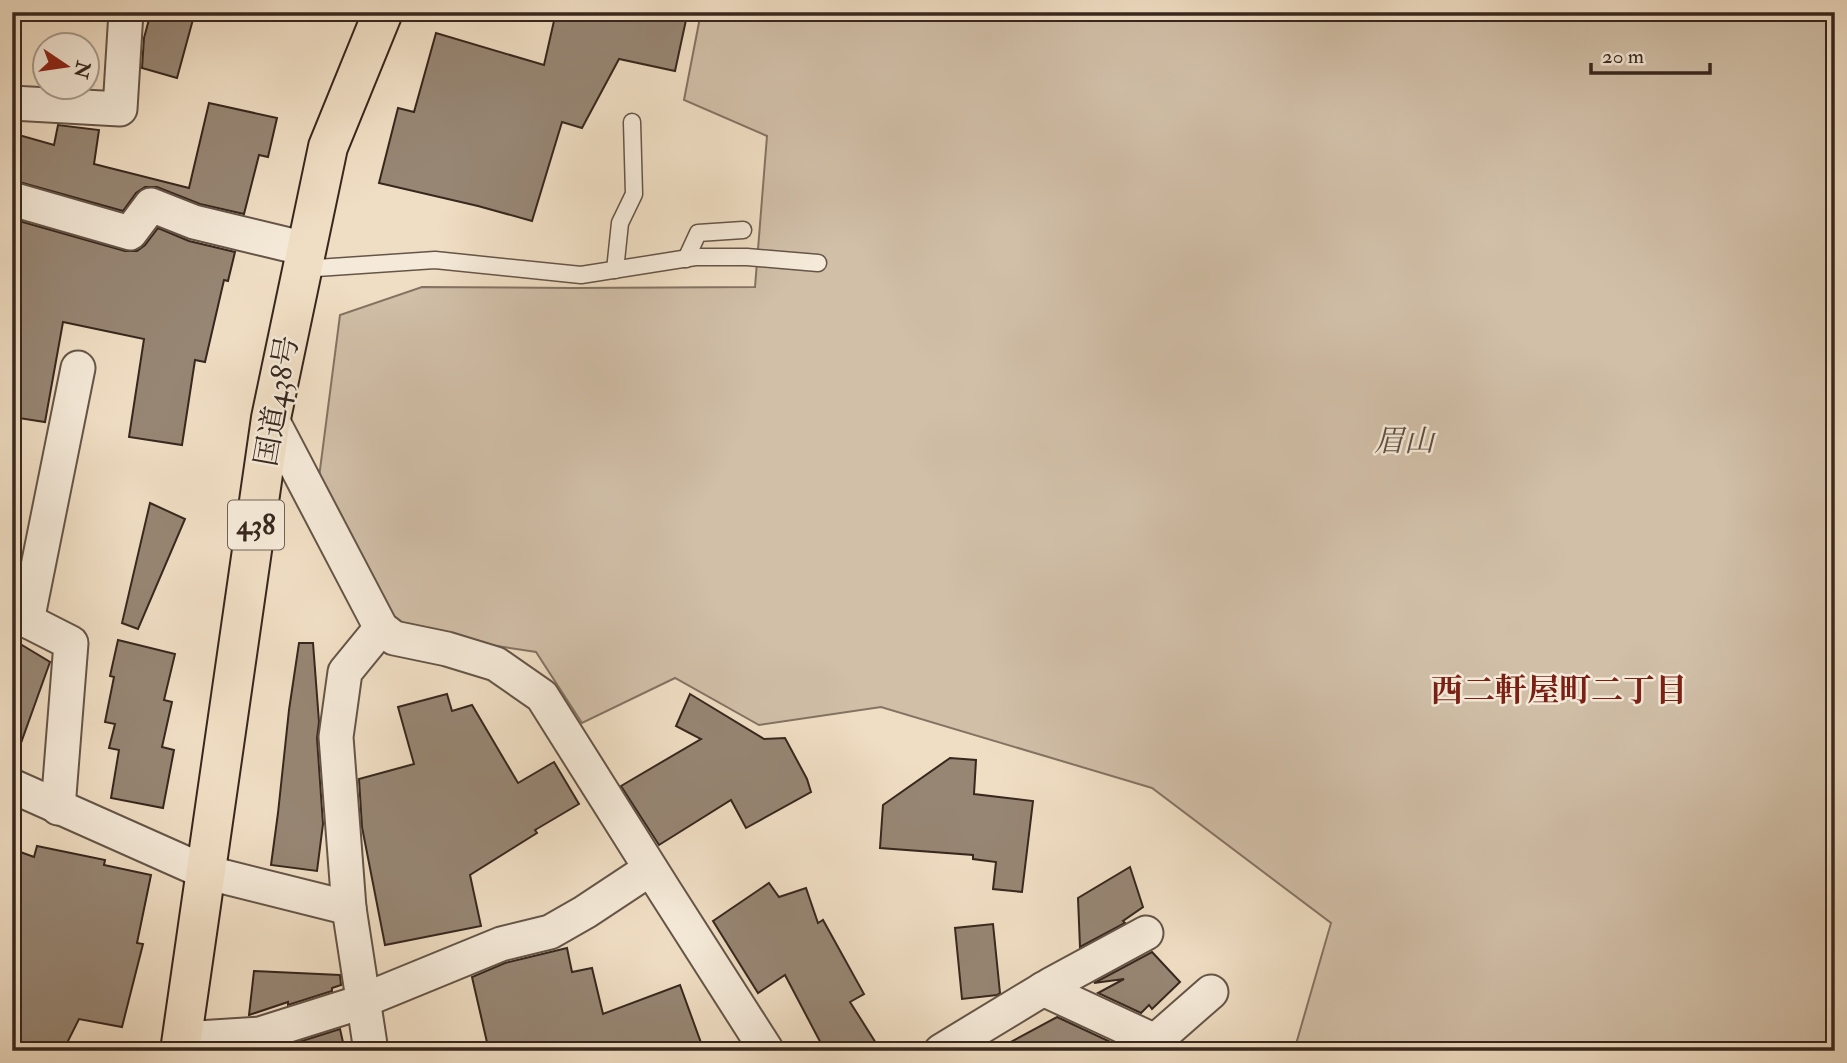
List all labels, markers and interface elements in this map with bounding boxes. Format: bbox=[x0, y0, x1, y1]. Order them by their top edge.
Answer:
north arrow bbox=[32, 32, 102, 102]
scale bar bbox=[1591, 32, 1710, 76]
text: 20 m bbox=[1602, 43, 1644, 70]
text: N bbox=[68, 58, 95, 82]
street label: 国道438号 bbox=[247, 333, 307, 469]
park label: 眉山 bbox=[1374, 423, 1436, 460]
road number: 438 bbox=[228, 500, 284, 550]
district label: 西二軒屋町二丁目 bbox=[1431, 671, 1687, 711]

